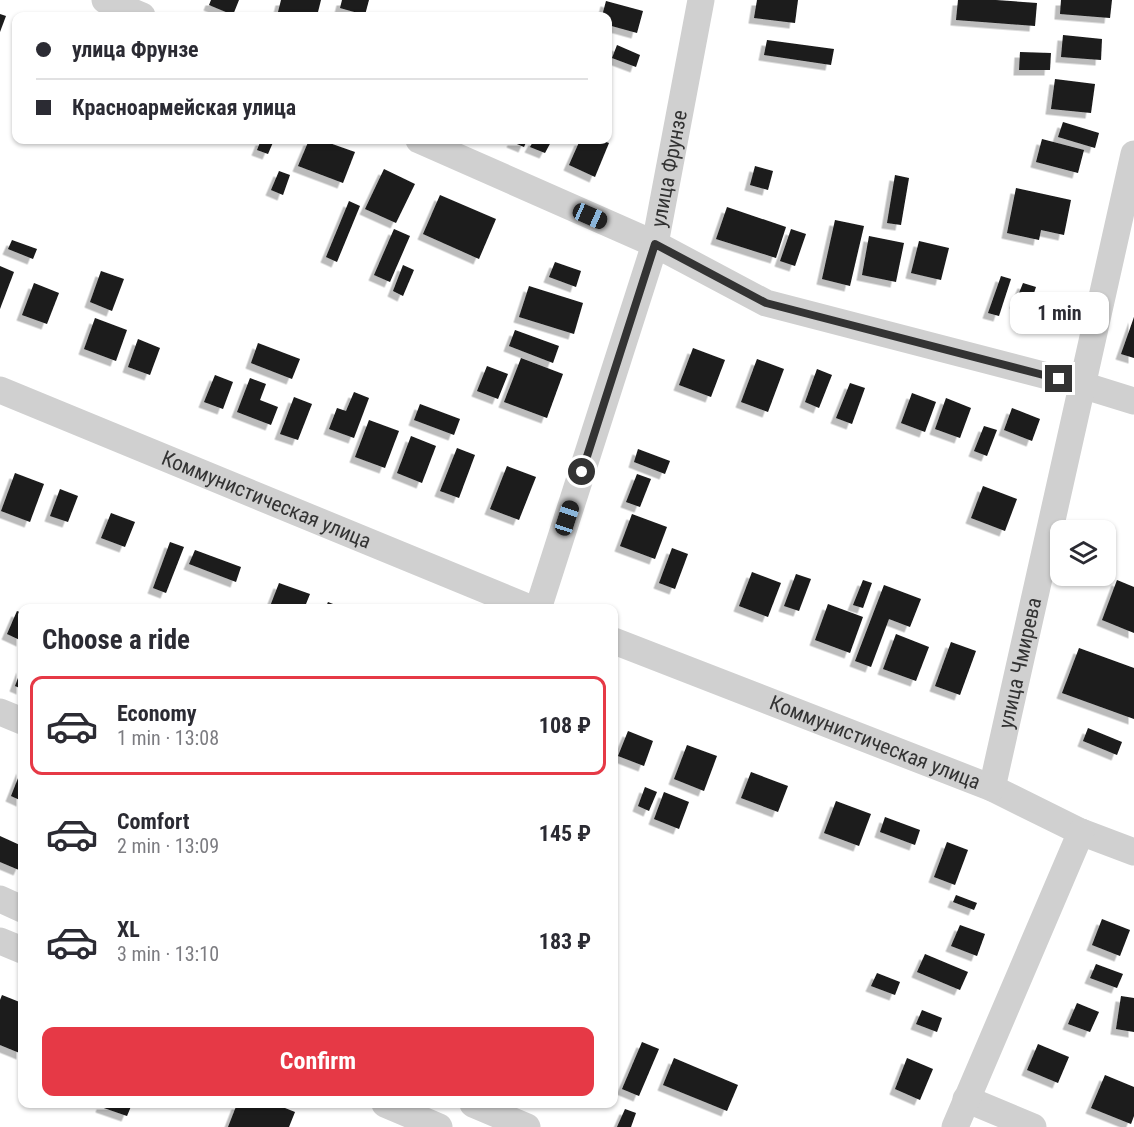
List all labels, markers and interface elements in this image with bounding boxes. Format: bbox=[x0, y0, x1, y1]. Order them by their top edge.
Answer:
text: улица Фрунзе bbox=[72, 37, 199, 62]
text: Красноармейская улица bbox=[72, 95, 296, 120]
street label: улица Фрунзе bbox=[646, 108, 692, 229]
car bbox=[570, 200, 610, 232]
callout: 1 min bbox=[1010, 292, 1108, 334]
text: 1 min bbox=[1037, 301, 1082, 325]
route end bbox=[1045, 365, 1072, 392]
street label: Коммунистическая улица bbox=[158, 446, 375, 553]
route start bbox=[568, 458, 595, 485]
car bbox=[553, 498, 581, 538]
map controls bbox=[1050, 520, 1116, 586]
button: layers bbox=[1050, 520, 1116, 586]
street label: улица Чмирева bbox=[994, 595, 1046, 731]
text: Choose a ride bbox=[42, 624, 190, 656]
street label: Коммунистическая улица bbox=[766, 691, 984, 794]
icon: car bbox=[45, 699, 99, 753]
text: Economy bbox=[117, 701, 197, 726]
text: 108 ₽ bbox=[539, 713, 591, 738]
text: 1 min · 13:08 bbox=[117, 726, 219, 750]
icon: car bbox=[45, 807, 99, 861]
text: Comfort bbox=[117, 809, 190, 834]
text: 145 ₽ bbox=[539, 821, 591, 846]
text: 2 min · 13:09 bbox=[117, 834, 219, 858]
icon: car bbox=[45, 915, 99, 969]
text: XL bbox=[117, 917, 140, 942]
text: 183 ₽ bbox=[539, 929, 591, 954]
text: 3 min · 13:10 bbox=[117, 942, 219, 966]
button: Confirm bbox=[42, 1027, 594, 1096]

